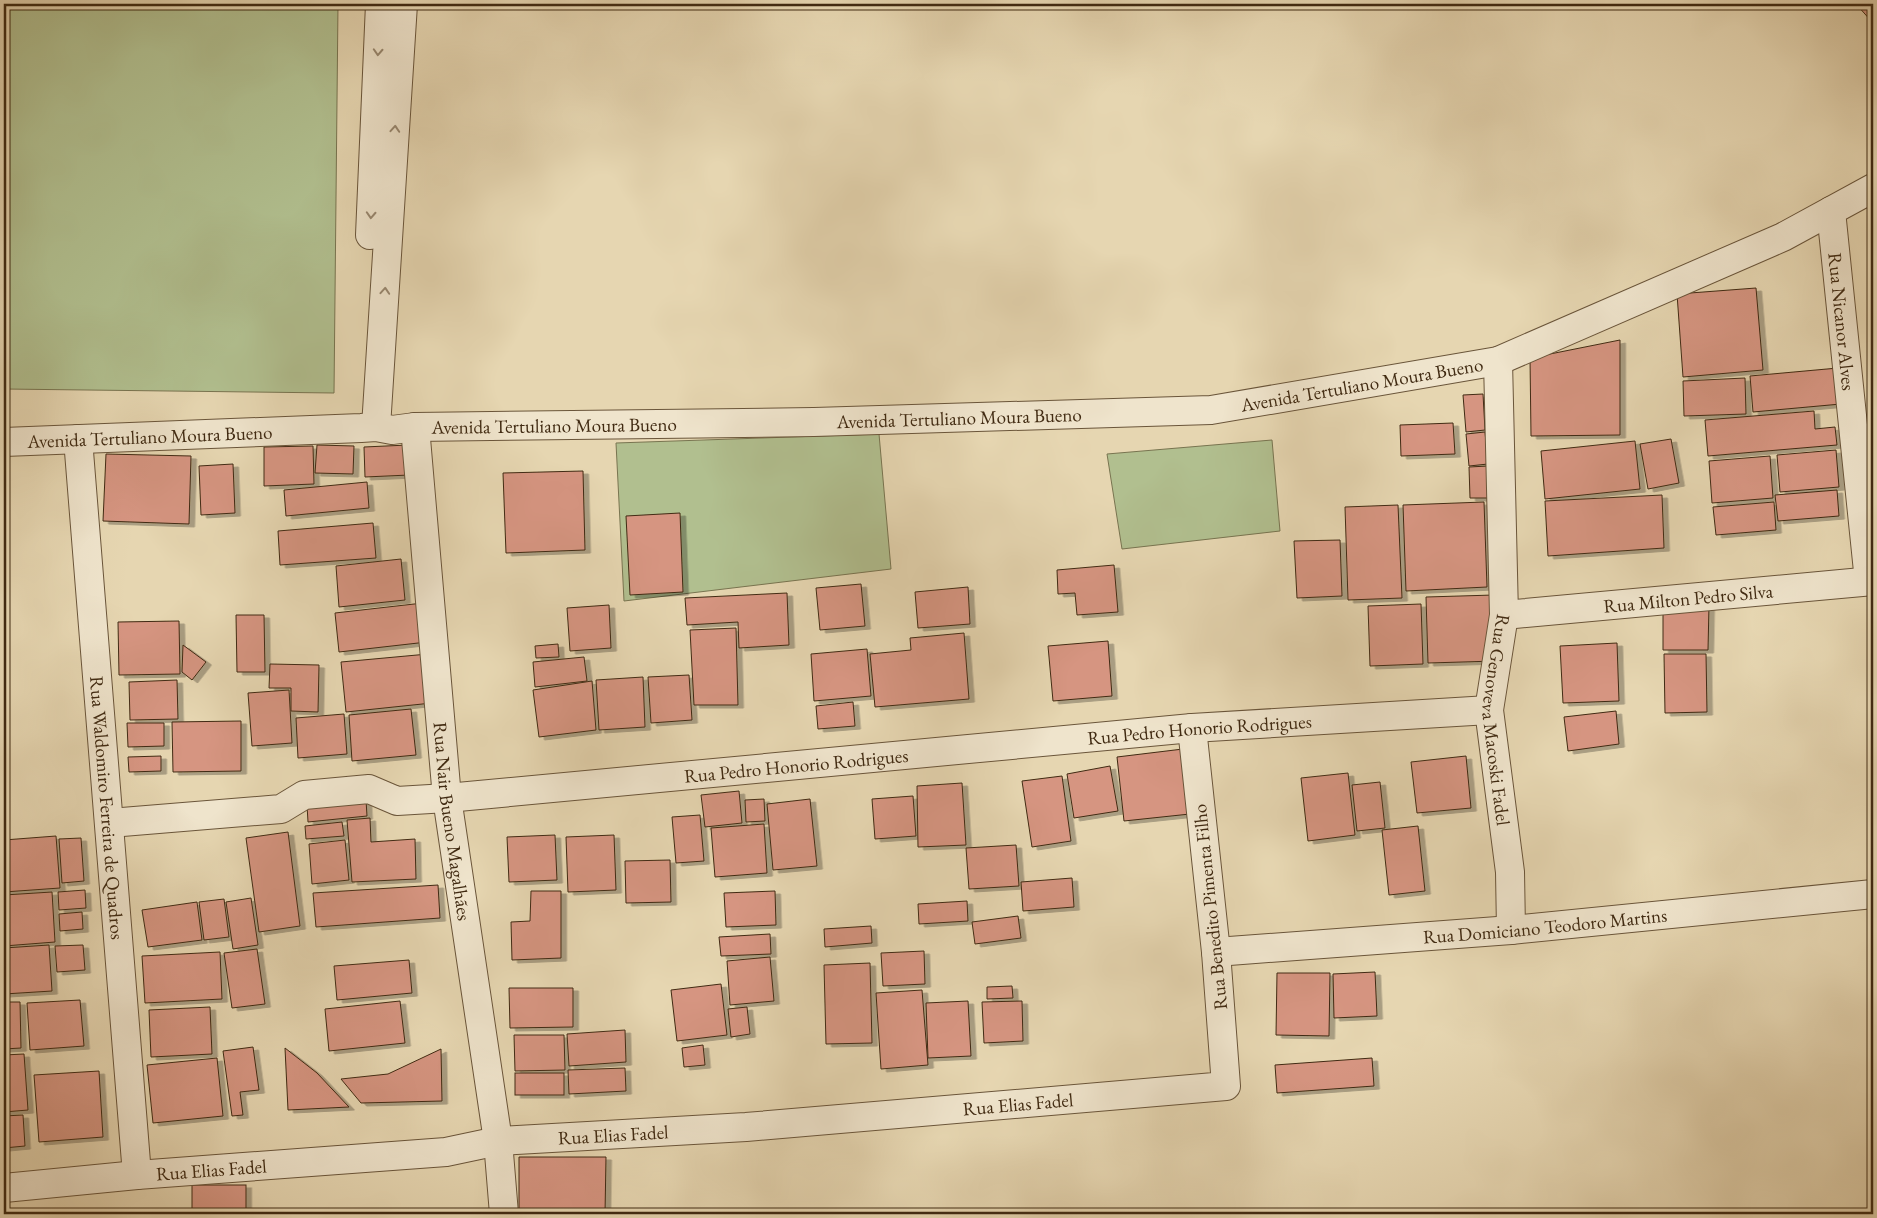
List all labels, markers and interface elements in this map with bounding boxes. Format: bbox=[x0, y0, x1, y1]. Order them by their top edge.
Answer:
one-way arrow bbox=[373, 49, 383, 57]
one-way arrow bbox=[389, 125, 400, 133]
one-way arrow bbox=[365, 211, 376, 219]
street label: Rua Nicanor Alves bbox=[1823, 251, 1862, 392]
one-way arrow bbox=[379, 287, 390, 295]
street label: Avenida Tertuliano Moura Bueno bbox=[1238, 351, 1485, 417]
street label: Avenida Tertuliano Moura Bueno bbox=[835, 401, 1082, 434]
street label: Avenida Tertuliano Moura Bueno bbox=[430, 411, 677, 439]
street label: Avenida Tertuliano Moura Bueno bbox=[26, 419, 273, 454]
street label: Rua Milton Pedro Silva bbox=[1602, 578, 1775, 618]
street label: Rua Genoveva Macoski Fadel bbox=[1476, 612, 1516, 827]
street label: Rua Waldomiro Ferreira de Quadros bbox=[85, 675, 131, 941]
street label: Rua Pedro Honorio Rodrigues bbox=[1086, 708, 1312, 750]
street label: Rua Nair Bueno Magalhães bbox=[428, 721, 478, 922]
street label: Rua Pedro Honorio Rodrigues bbox=[683, 742, 909, 788]
street label: Rua Benedito Pimenta Filho bbox=[1187, 803, 1233, 1011]
street label: Rua Domiciano Teodoro Martins bbox=[1422, 902, 1668, 949]
street label: Rua Elias Fadel bbox=[962, 1087, 1075, 1121]
street label: Rua Elias Fadel bbox=[557, 1119, 670, 1150]
street label: Rua Elias Fadel bbox=[155, 1153, 268, 1186]

